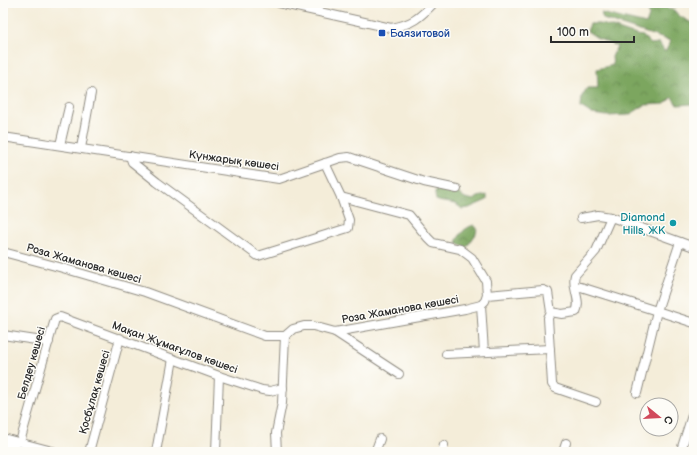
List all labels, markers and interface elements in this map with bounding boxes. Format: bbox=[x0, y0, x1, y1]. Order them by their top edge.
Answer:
scale bar bbox=[551, 18, 634, 44]
text: 100 m bbox=[557, 25, 589, 40]
place label: Баязитовой bbox=[390, 27, 450, 40]
marker: Баязитовой bbox=[377, 28, 387, 38]
street label: Күнжарық көшесі bbox=[188, 148, 280, 173]
place label: Diamond Hills, ЖК bbox=[620, 211, 666, 237]
marker: Diamond Hills, ЖК bbox=[668, 218, 678, 228]
street label: Роза Жаманова көшесі bbox=[25, 241, 143, 286]
street label: Роза Жаманова көшесі bbox=[340, 293, 460, 326]
street label: Мақан Жұмағұлов көшесі bbox=[110, 319, 239, 376]
street label: Белдеу көшесі bbox=[15, 325, 48, 401]
street label: Қосбұлақ көшесі bbox=[76, 349, 113, 436]
north arrow bbox=[639, 397, 679, 437]
text: С bbox=[661, 414, 675, 426]

